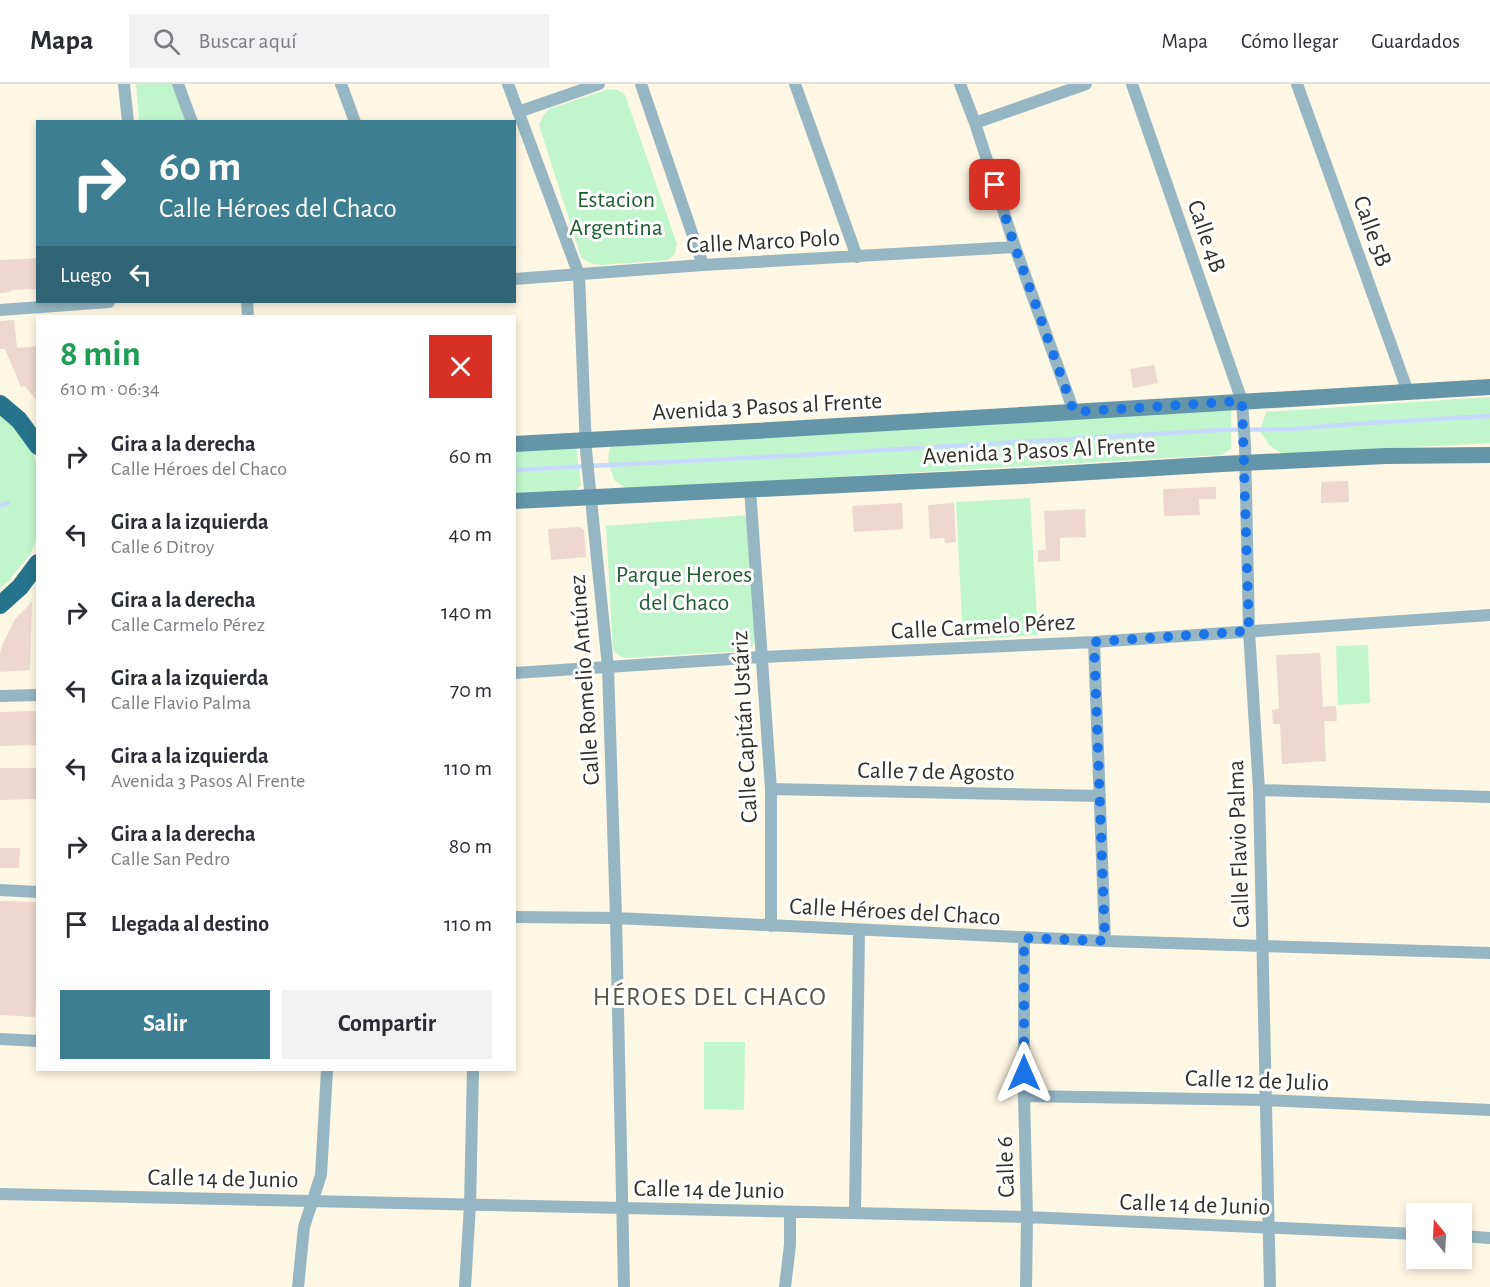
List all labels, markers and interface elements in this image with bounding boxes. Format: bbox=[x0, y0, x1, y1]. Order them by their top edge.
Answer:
search box bbox=[129, 14, 549, 68]
icon: search bbox=[150, 25, 183, 58]
text: Mapa bbox=[30, 27, 93, 55]
text: Buscar aquí bbox=[198, 30, 297, 52]
text: Mapa bbox=[1162, 31, 1208, 52]
text: Cómo llegar bbox=[1241, 31, 1338, 52]
text: Guardados bbox=[1371, 31, 1460, 52]
icon: right bbox=[60, 144, 138, 222]
text: 60 m bbox=[159, 146, 241, 188]
pin bbox=[969, 159, 1020, 210]
icon: arrive bbox=[978, 168, 1011, 201]
park label: Estacion Argentina bbox=[569, 188, 663, 240]
street label: Calle 5B bbox=[1348, 193, 1396, 270]
text: Calle Héroes del Chaco bbox=[159, 195, 397, 222]
street label: Calle 4B bbox=[1183, 197, 1230, 276]
street label: Calle Marco Polo bbox=[686, 226, 840, 258]
icon: left bbox=[124, 258, 157, 291]
text: Luego bbox=[60, 264, 112, 286]
button: close bbox=[429, 335, 492, 398]
text: 8 min bbox=[60, 336, 141, 372]
text: 610 m · 06:34 bbox=[60, 379, 160, 399]
street label: Avenida 3 Pasos al Frente bbox=[651, 389, 883, 425]
text: Gira a la derecha bbox=[111, 433, 256, 455]
street label: Avenida 3 Pasos Al Frente bbox=[922, 433, 1156, 469]
icon: right bbox=[60, 440, 93, 473]
text: 60 m bbox=[449, 445, 492, 467]
text: Calle Héroes del Chaco bbox=[111, 459, 287, 479]
text: Gira a la izquierda bbox=[111, 511, 269, 533]
icon: left bbox=[60, 518, 93, 551]
text: 40 m bbox=[449, 523, 492, 545]
text: Calle 6 Ditroy bbox=[111, 537, 214, 557]
park label: Parque Heroes del Chaco bbox=[616, 563, 752, 615]
street label: Calle Romelio Antúnez bbox=[566, 574, 604, 786]
text: Gira a la derecha bbox=[111, 589, 256, 611]
icon: right bbox=[60, 596, 93, 629]
text: 140 m bbox=[441, 601, 492, 623]
street label: Calle Carmelo Pérez bbox=[890, 610, 1076, 644]
text: Calle Carmelo Pérez bbox=[111, 615, 265, 635]
street label: Calle Capitán Ustáriz bbox=[728, 630, 762, 824]
text: Gira a la izquierda bbox=[111, 667, 269, 689]
icon: left bbox=[60, 674, 93, 707]
text: 70 m bbox=[450, 679, 492, 701]
text: Calle Flavio Palma bbox=[111, 693, 251, 713]
text: Gira a la izquierda bbox=[111, 745, 269, 767]
icon: left bbox=[60, 752, 93, 785]
text: 110 m bbox=[444, 757, 492, 779]
street label: Calle 7 de Agosto bbox=[857, 759, 1015, 785]
street label: Calle Flavio Palma bbox=[1224, 759, 1254, 929]
text: Avenida 3 Pasos Al Frente bbox=[111, 771, 305, 791]
text: Gira a la derecha bbox=[111, 823, 256, 845]
icon: right bbox=[60, 830, 93, 863]
text: 80 m bbox=[449, 835, 492, 857]
text: Calle San Pedro bbox=[111, 849, 230, 869]
street label: Calle Héroes del Chaco bbox=[789, 894, 1001, 930]
icon: arrive bbox=[60, 908, 93, 941]
text: Llegada al destino bbox=[111, 913, 269, 935]
text: 110 m bbox=[444, 913, 492, 935]
district label: HÉROES DEL CHACO bbox=[593, 982, 827, 1010]
button: Salir bbox=[60, 990, 270, 1059]
button: Compartir bbox=[282, 990, 492, 1059]
position arrow bbox=[992, 1041, 1056, 1105]
street label: Calle 12 de Julio bbox=[1185, 1066, 1329, 1096]
street label: Calle 6 bbox=[993, 1136, 1019, 1198]
street label: Calle 14 de Junio bbox=[147, 1166, 299, 1192]
street label: Calle 14 de Junio bbox=[633, 1177, 785, 1203]
street label: Calle 14 de Junio bbox=[1119, 1190, 1271, 1220]
north arrow bbox=[1406, 1203, 1472, 1269]
map controls bbox=[1406, 1203, 1472, 1269]

